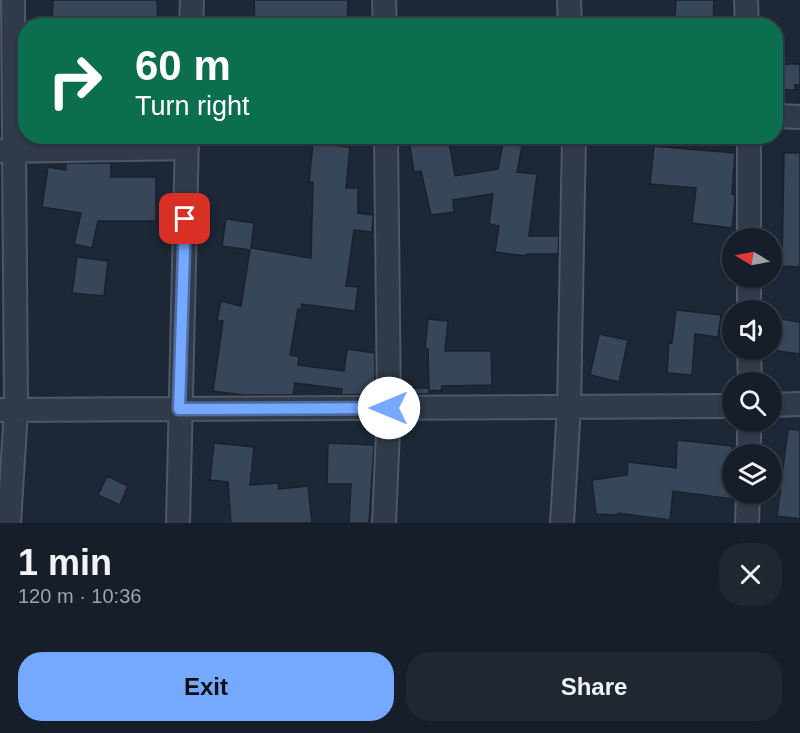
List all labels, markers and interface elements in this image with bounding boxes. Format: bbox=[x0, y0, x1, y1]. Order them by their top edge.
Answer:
icon: right bbox=[36, 42, 114, 120]
text: 60 m bbox=[135, 42, 231, 89]
text: Turn right bbox=[135, 91, 250, 121]
pin bbox=[159, 193, 210, 244]
icon: arrive bbox=[168, 202, 201, 235]
north arrow bbox=[722, 228, 782, 288]
map controls bbox=[722, 228, 782, 504]
button: sound bbox=[722, 300, 782, 360]
button: search bbox=[722, 372, 782, 432]
position arrow bbox=[357, 376, 421, 440]
button: layers bbox=[722, 444, 782, 504]
text: 1 min bbox=[18, 542, 112, 583]
button: close bbox=[719, 543, 782, 606]
text: 120 m · 10:36 bbox=[18, 585, 141, 607]
button: Exit bbox=[18, 652, 394, 721]
button: Share bbox=[406, 652, 782, 721]

